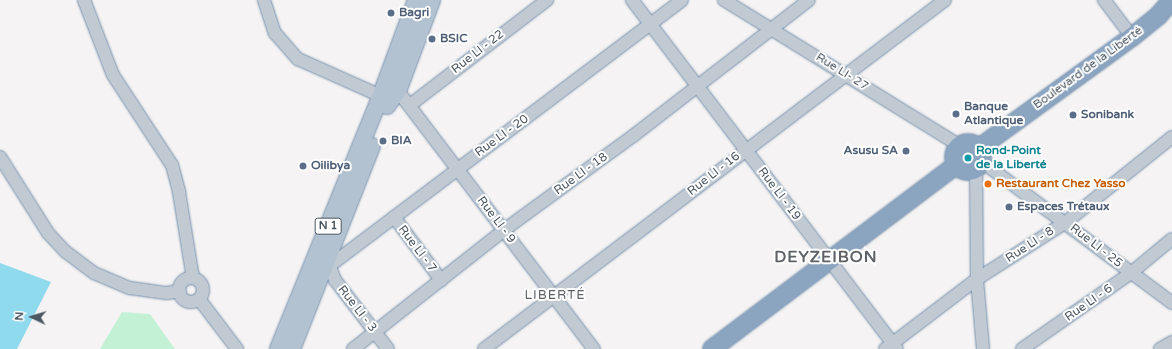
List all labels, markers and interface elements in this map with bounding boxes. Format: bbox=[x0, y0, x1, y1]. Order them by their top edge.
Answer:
place label: Bagri bbox=[399, 6, 429, 20]
marker: Bagri bbox=[386, 8, 396, 18]
street label: Boulevard de la Liberté bbox=[1031, 24, 1145, 112]
street label: Rue LI - 22 bbox=[449, 27, 507, 77]
place label: BSIC bbox=[440, 32, 467, 46]
marker: BSIC bbox=[427, 34, 437, 44]
street label: Rue LI- 27 bbox=[813, 50, 871, 94]
place label: Banque Atlantique bbox=[964, 100, 1023, 128]
place label: Sonibank bbox=[1081, 108, 1134, 122]
marker: Banque Atlantique bbox=[951, 109, 961, 119]
marker: Sonibank bbox=[1068, 110, 1078, 120]
street label: Rue LI - 20 bbox=[473, 112, 531, 160]
place label: BIA bbox=[391, 134, 412, 148]
marker: BIA bbox=[378, 136, 388, 146]
place label: Asusu SA bbox=[843, 144, 898, 158]
place label: Rond-Point de la Liberté bbox=[976, 144, 1046, 172]
marker: Asusu SA bbox=[901, 146, 911, 156]
street label: Rue LI - 16 bbox=[685, 149, 743, 199]
street label: Rue LI - 18 bbox=[552, 150, 610, 198]
marker: Rond-Point de la Liberté bbox=[963, 153, 973, 163]
place label: Oilibya bbox=[311, 159, 350, 173]
marker: Oilibya bbox=[298, 161, 308, 171]
street label: Rue LI - 19 bbox=[755, 165, 803, 223]
place label: Restaurant Chez Yasso bbox=[996, 177, 1126, 191]
marker: Restaurant Chez Yasso bbox=[983, 179, 993, 189]
street label: Rue LI - 9 bbox=[474, 194, 518, 246]
place label: Espaces Trétaux bbox=[1017, 200, 1109, 214]
marker: Espaces Trétaux bbox=[1004, 202, 1014, 212]
road number: N 1 bbox=[314, 217, 342, 235]
street label: Rue LI - 25 bbox=[1067, 221, 1125, 271]
street label: Rue LI - 7 bbox=[395, 223, 439, 275]
street label: Rue LI - 8 bbox=[1003, 224, 1057, 266]
district label: DEYZEIBON bbox=[774, 247, 878, 267]
street label: Rue LI - 6 bbox=[1062, 281, 1116, 325]
street label: Rue LI - 3 bbox=[334, 283, 380, 335]
district label: LIBERTÉ bbox=[525, 287, 585, 303]
north arrow bbox=[12, 297, 52, 337]
text: N bbox=[13, 311, 26, 321]

